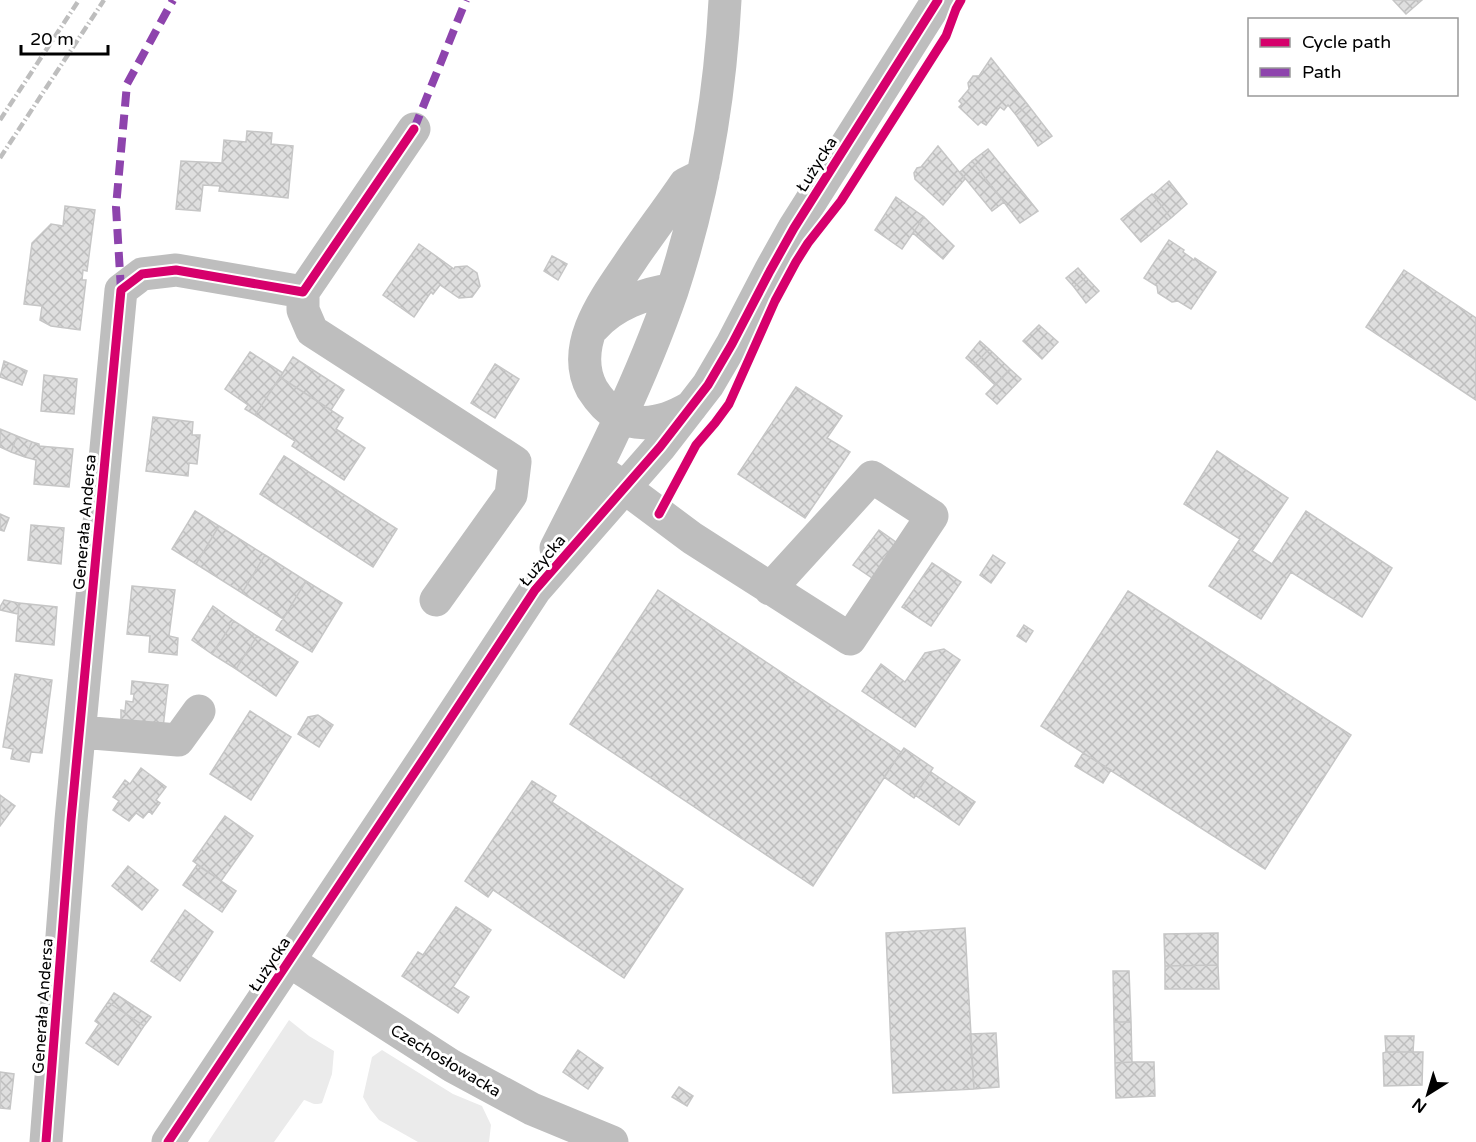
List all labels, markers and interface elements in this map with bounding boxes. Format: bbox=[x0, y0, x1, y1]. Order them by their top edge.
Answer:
scale bar bbox=[21, 18, 108, 56]
legend bbox=[1248, 18, 1458, 96]
text: 20 m bbox=[30, 28, 74, 50]
text: Cycle path bbox=[1302, 31, 1391, 53]
text: Path bbox=[1302, 61, 1341, 83]
street label: Łużycka bbox=[792, 133, 842, 196]
street label: Generała Andersa bbox=[69, 454, 101, 591]
street label: Łużycka bbox=[515, 531, 570, 591]
street label: Łużycka bbox=[245, 933, 295, 996]
street label: Generała Andersa bbox=[28, 938, 58, 1075]
street label: Czechosłowacka bbox=[387, 1020, 504, 1102]
north arrow bbox=[1398, 1064, 1458, 1124]
text: N bbox=[1408, 1093, 1431, 1117]

